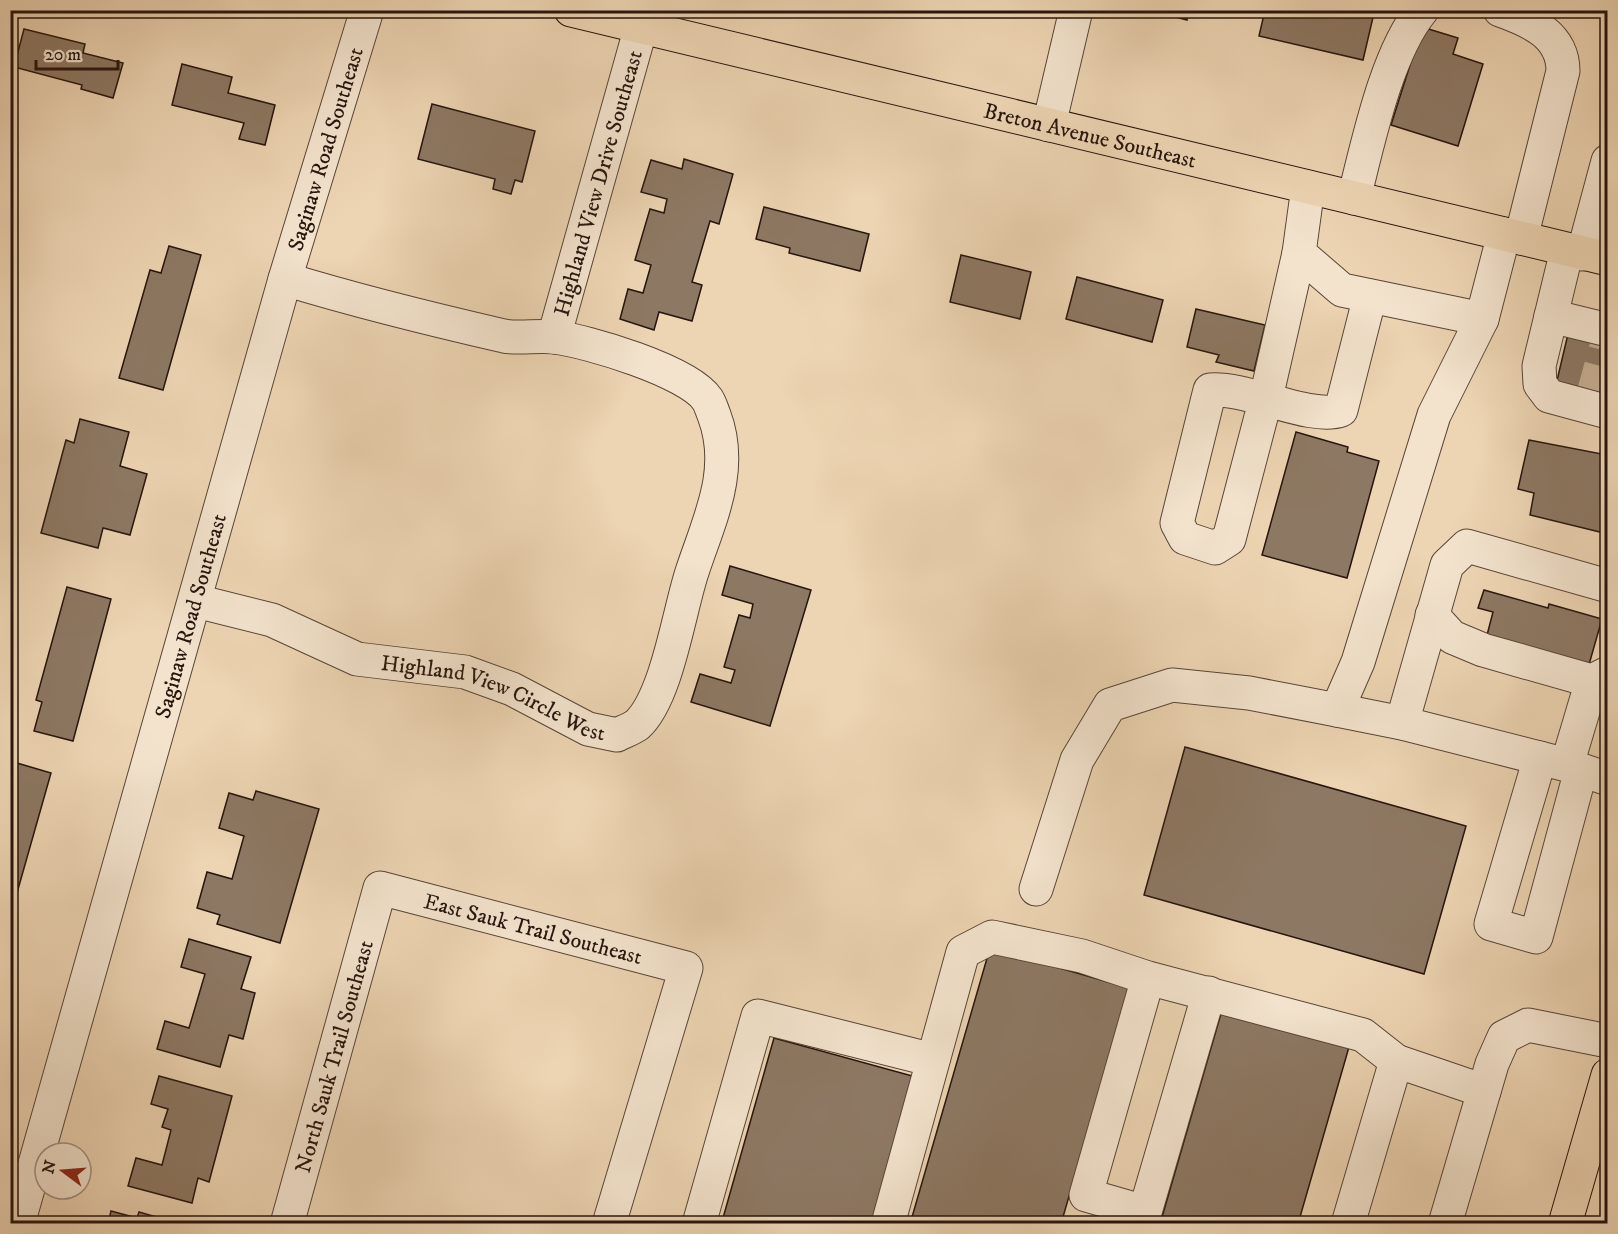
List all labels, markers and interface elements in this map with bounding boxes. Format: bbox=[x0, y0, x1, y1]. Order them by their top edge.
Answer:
scale bar bbox=[36, 33, 118, 71]
text: 20 m bbox=[45, 44, 81, 66]
street label: Saginaw Road Southeast bbox=[282, 44, 370, 254]
street label: Highland View Drive Southeast bbox=[549, 47, 649, 319]
street label: Breton Avenue Southeast bbox=[981, 98, 1199, 175]
street label: Saginaw Road Southeast bbox=[150, 511, 233, 722]
street label: Highland View Circle West bbox=[379, 650, 607, 747]
street label: East Sauk Trail Southeast bbox=[421, 888, 645, 971]
street label: North Sauk Trail Southeast bbox=[290, 937, 380, 1176]
north arrow bbox=[33, 1141, 93, 1201]
text: N bbox=[38, 1158, 61, 1176]

